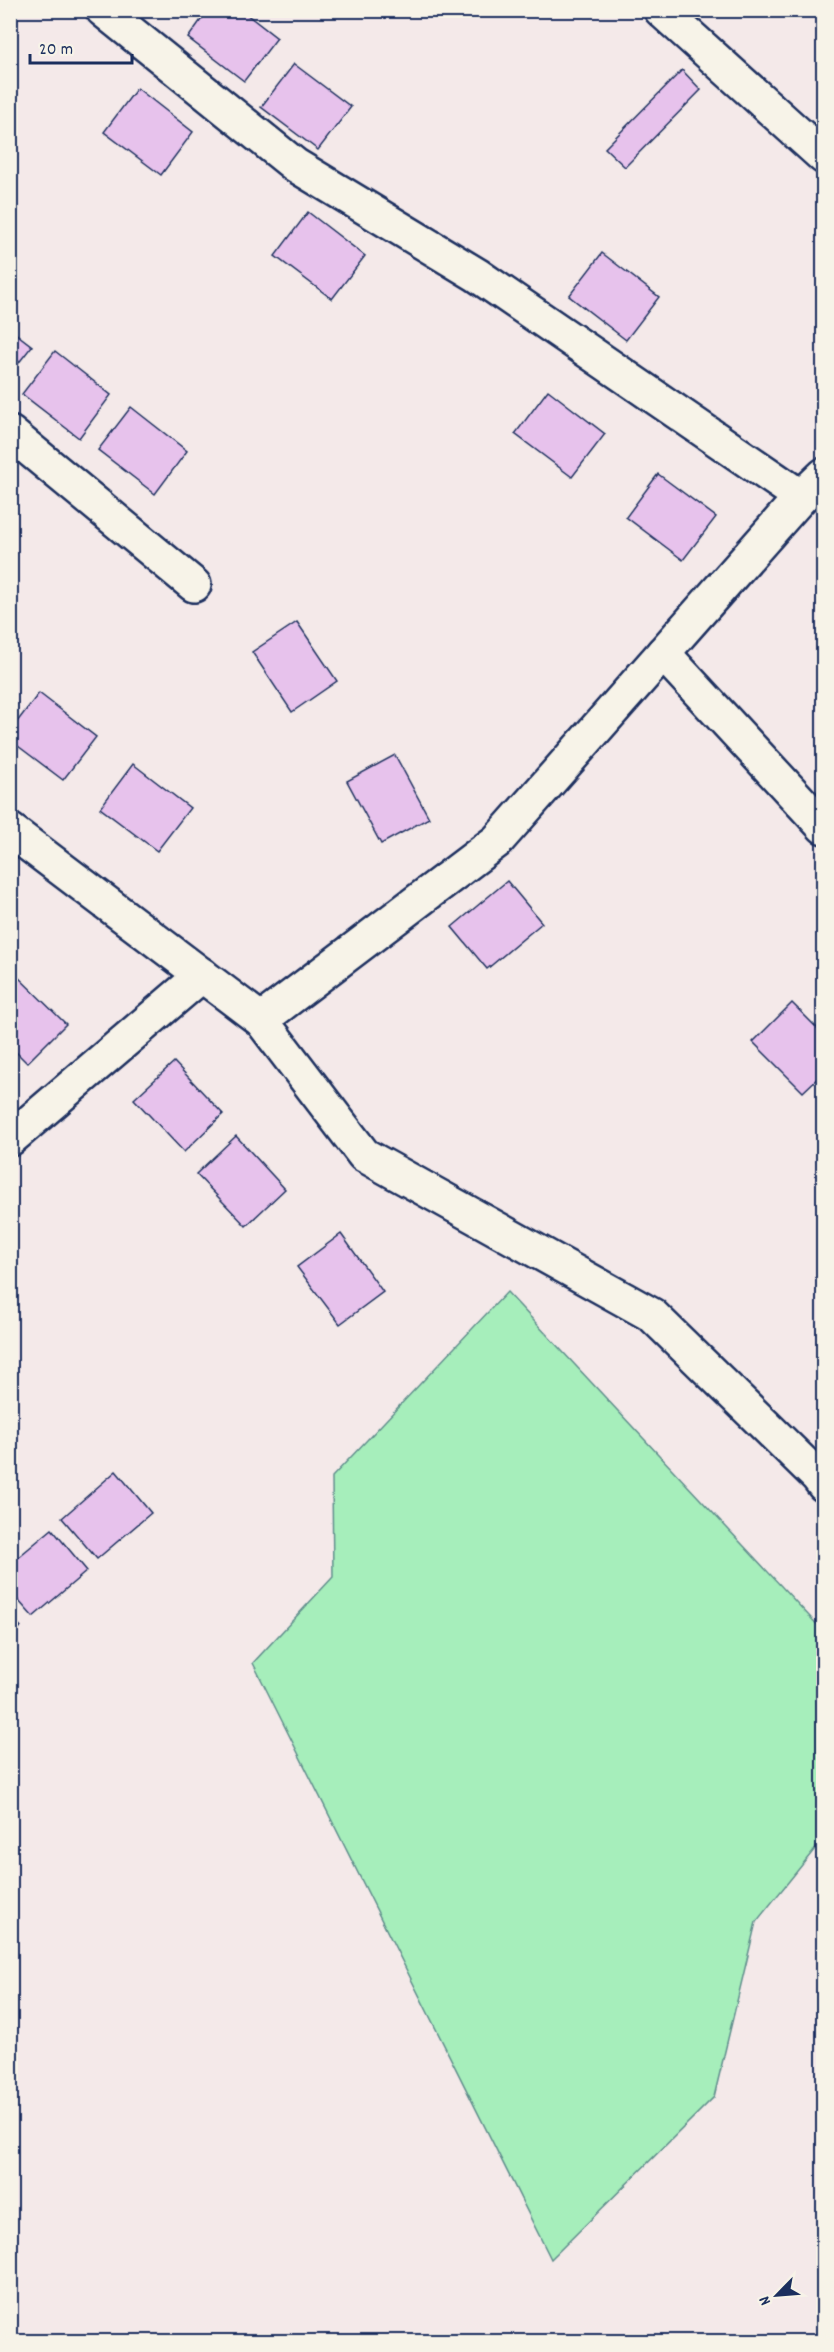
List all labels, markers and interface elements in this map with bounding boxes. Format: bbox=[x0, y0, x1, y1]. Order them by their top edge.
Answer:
scale bar bbox=[30, 27, 132, 65]
text: 20 m bbox=[39, 38, 73, 63]
north arrow bbox=[747, 2265, 807, 2325]
text: N bbox=[754, 2292, 778, 2309]

